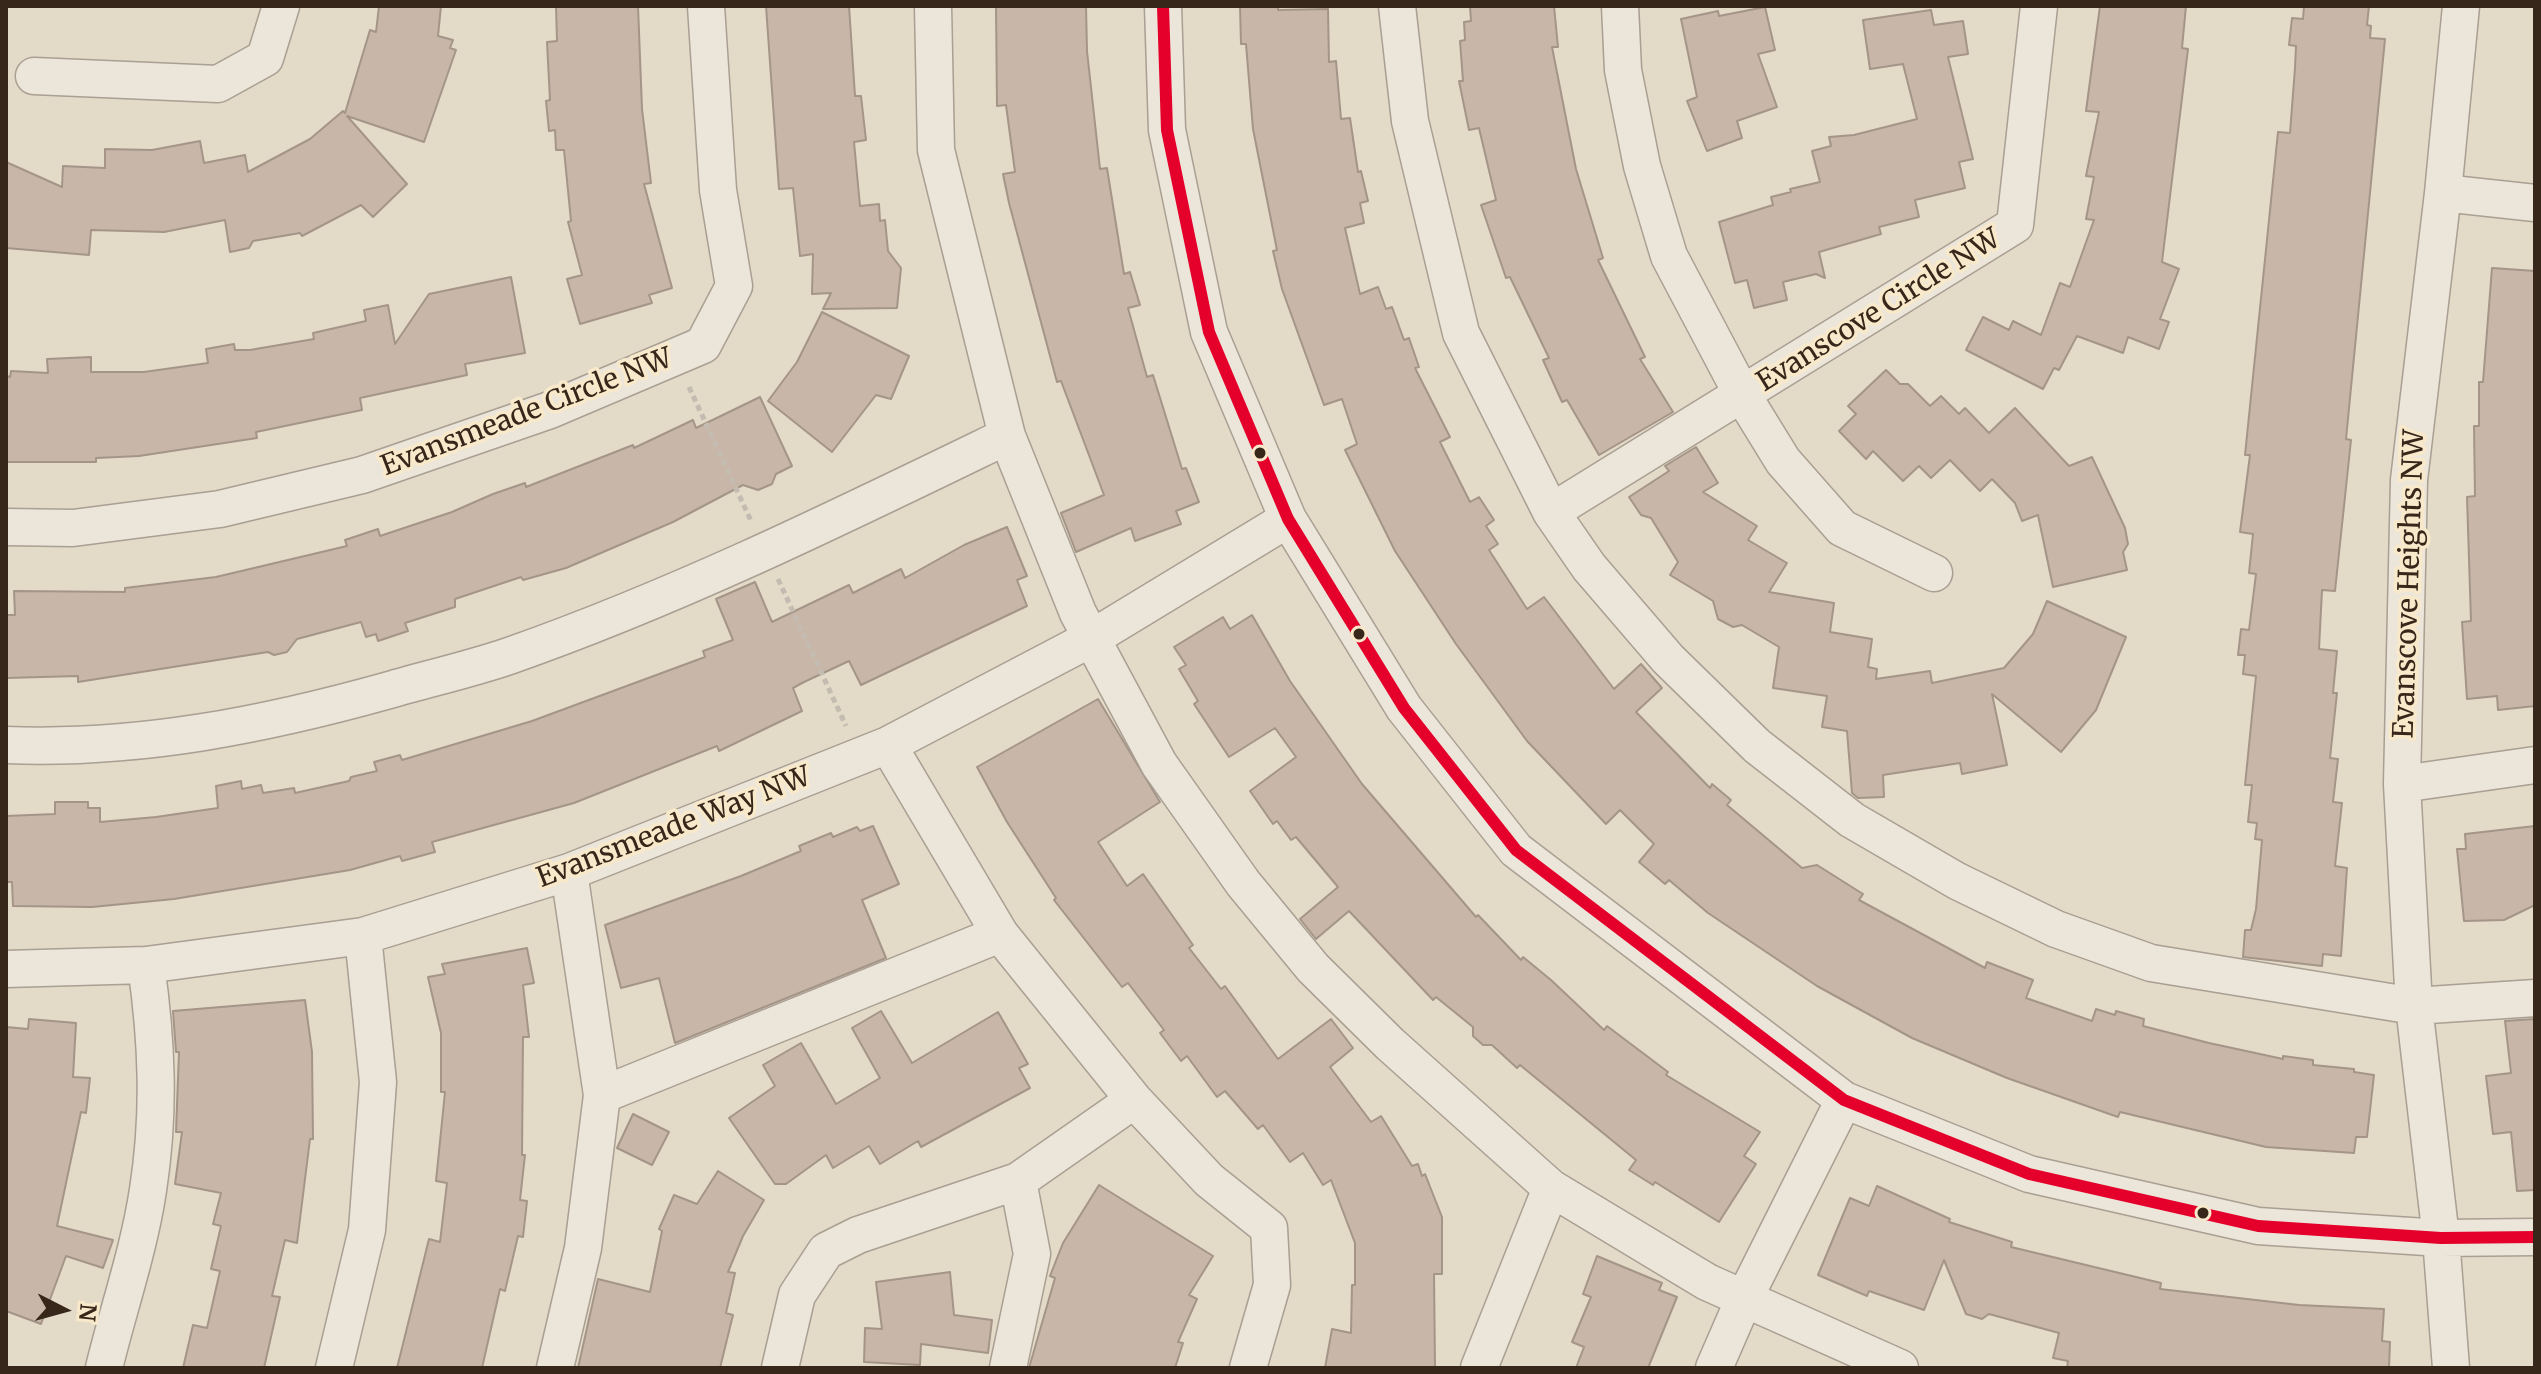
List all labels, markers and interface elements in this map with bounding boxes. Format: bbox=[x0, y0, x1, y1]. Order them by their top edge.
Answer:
street label: Evanscove Circle NW bbox=[1751, 222, 2007, 400]
street label: Evansmeade Circle NW bbox=[377, 342, 677, 484]
street label: Evanscove Heights NW bbox=[2388, 429, 2432, 739]
unlabelled marker bbox=[1252, 445, 1268, 461]
unlabelled marker bbox=[1351, 626, 1367, 642]
street label: Evansmeade Way NW bbox=[532, 760, 816, 896]
unlabelled marker bbox=[2195, 1205, 2211, 1221]
north arrow bbox=[24, 1270, 104, 1350]
text: N bbox=[73, 1302, 103, 1323]

